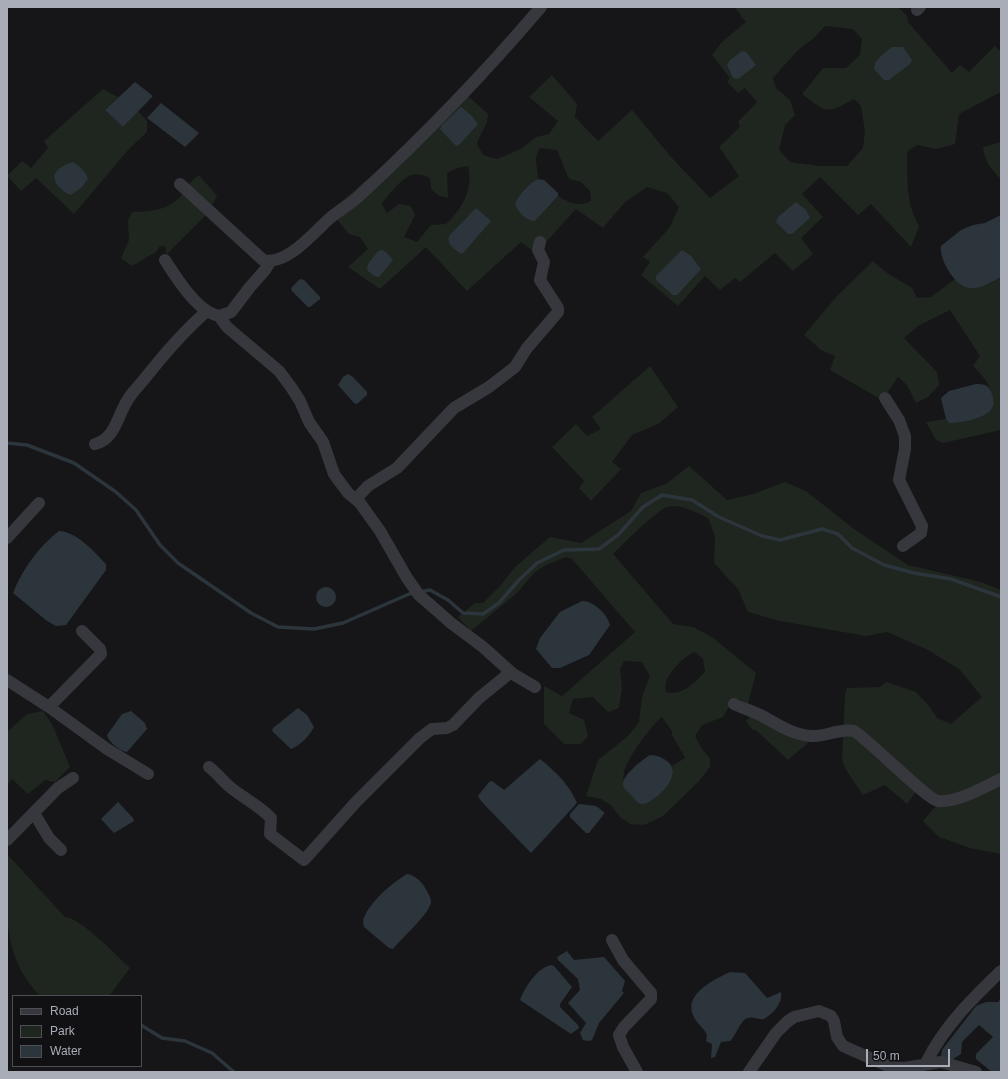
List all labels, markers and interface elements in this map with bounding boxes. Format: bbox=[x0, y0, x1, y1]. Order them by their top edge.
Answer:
legend bbox=[12, 995, 142, 1067]
text: Road bbox=[50, 1004, 79, 1018]
text: Park bbox=[50, 1024, 75, 1038]
scale bar bbox=[868, 1041, 952, 1067]
text: Water bbox=[50, 1044, 82, 1058]
text: 50 m bbox=[873, 1049, 900, 1063]

